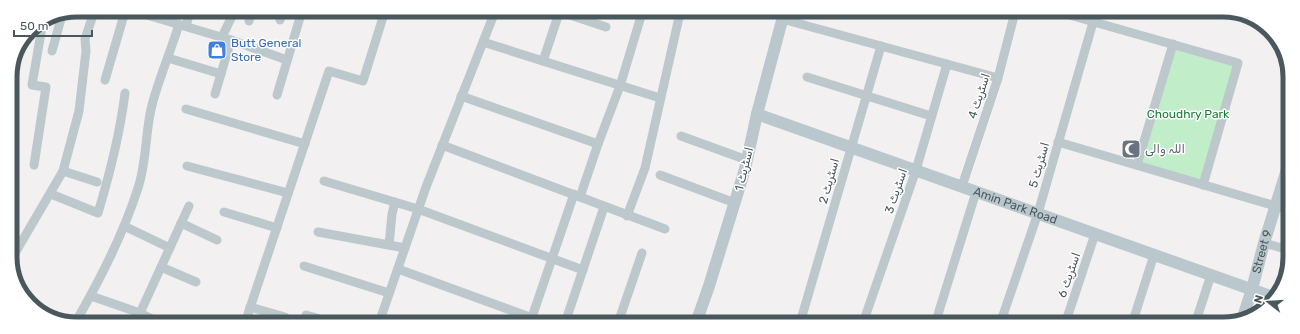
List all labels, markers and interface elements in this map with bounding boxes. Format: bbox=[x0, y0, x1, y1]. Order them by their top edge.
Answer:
scale bar bbox=[14, 12, 92, 38]
text: 50 m bbox=[20, 19, 48, 33]
place label: Butt General Store bbox=[231, 36, 302, 64]
shop icon: Butt General Store bbox=[206, 39, 228, 61]
street label: اسٹریٹ 4 bbox=[965, 71, 994, 121]
park label: Choudhry Park bbox=[1147, 107, 1230, 121]
mosque icon: اللہ والی bbox=[1120, 138, 1142, 160]
street label: اسٹریٹ 5 bbox=[1026, 141, 1053, 190]
place label: اللہ والی bbox=[1145, 142, 1185, 157]
street label: اسٹریٹ 1 bbox=[732, 146, 757, 193]
street label: اسٹریٹ 2 bbox=[816, 157, 843, 206]
street label: اسٹریٹ 3 bbox=[882, 167, 911, 216]
street label: Amin Park Road bbox=[971, 184, 1059, 227]
street label: Street 9 bbox=[1249, 228, 1275, 275]
street label: اسٹریٹ 6 bbox=[1055, 251, 1084, 300]
north arrow bbox=[1248, 282, 1288, 322]
text: N bbox=[1252, 293, 1266, 305]

